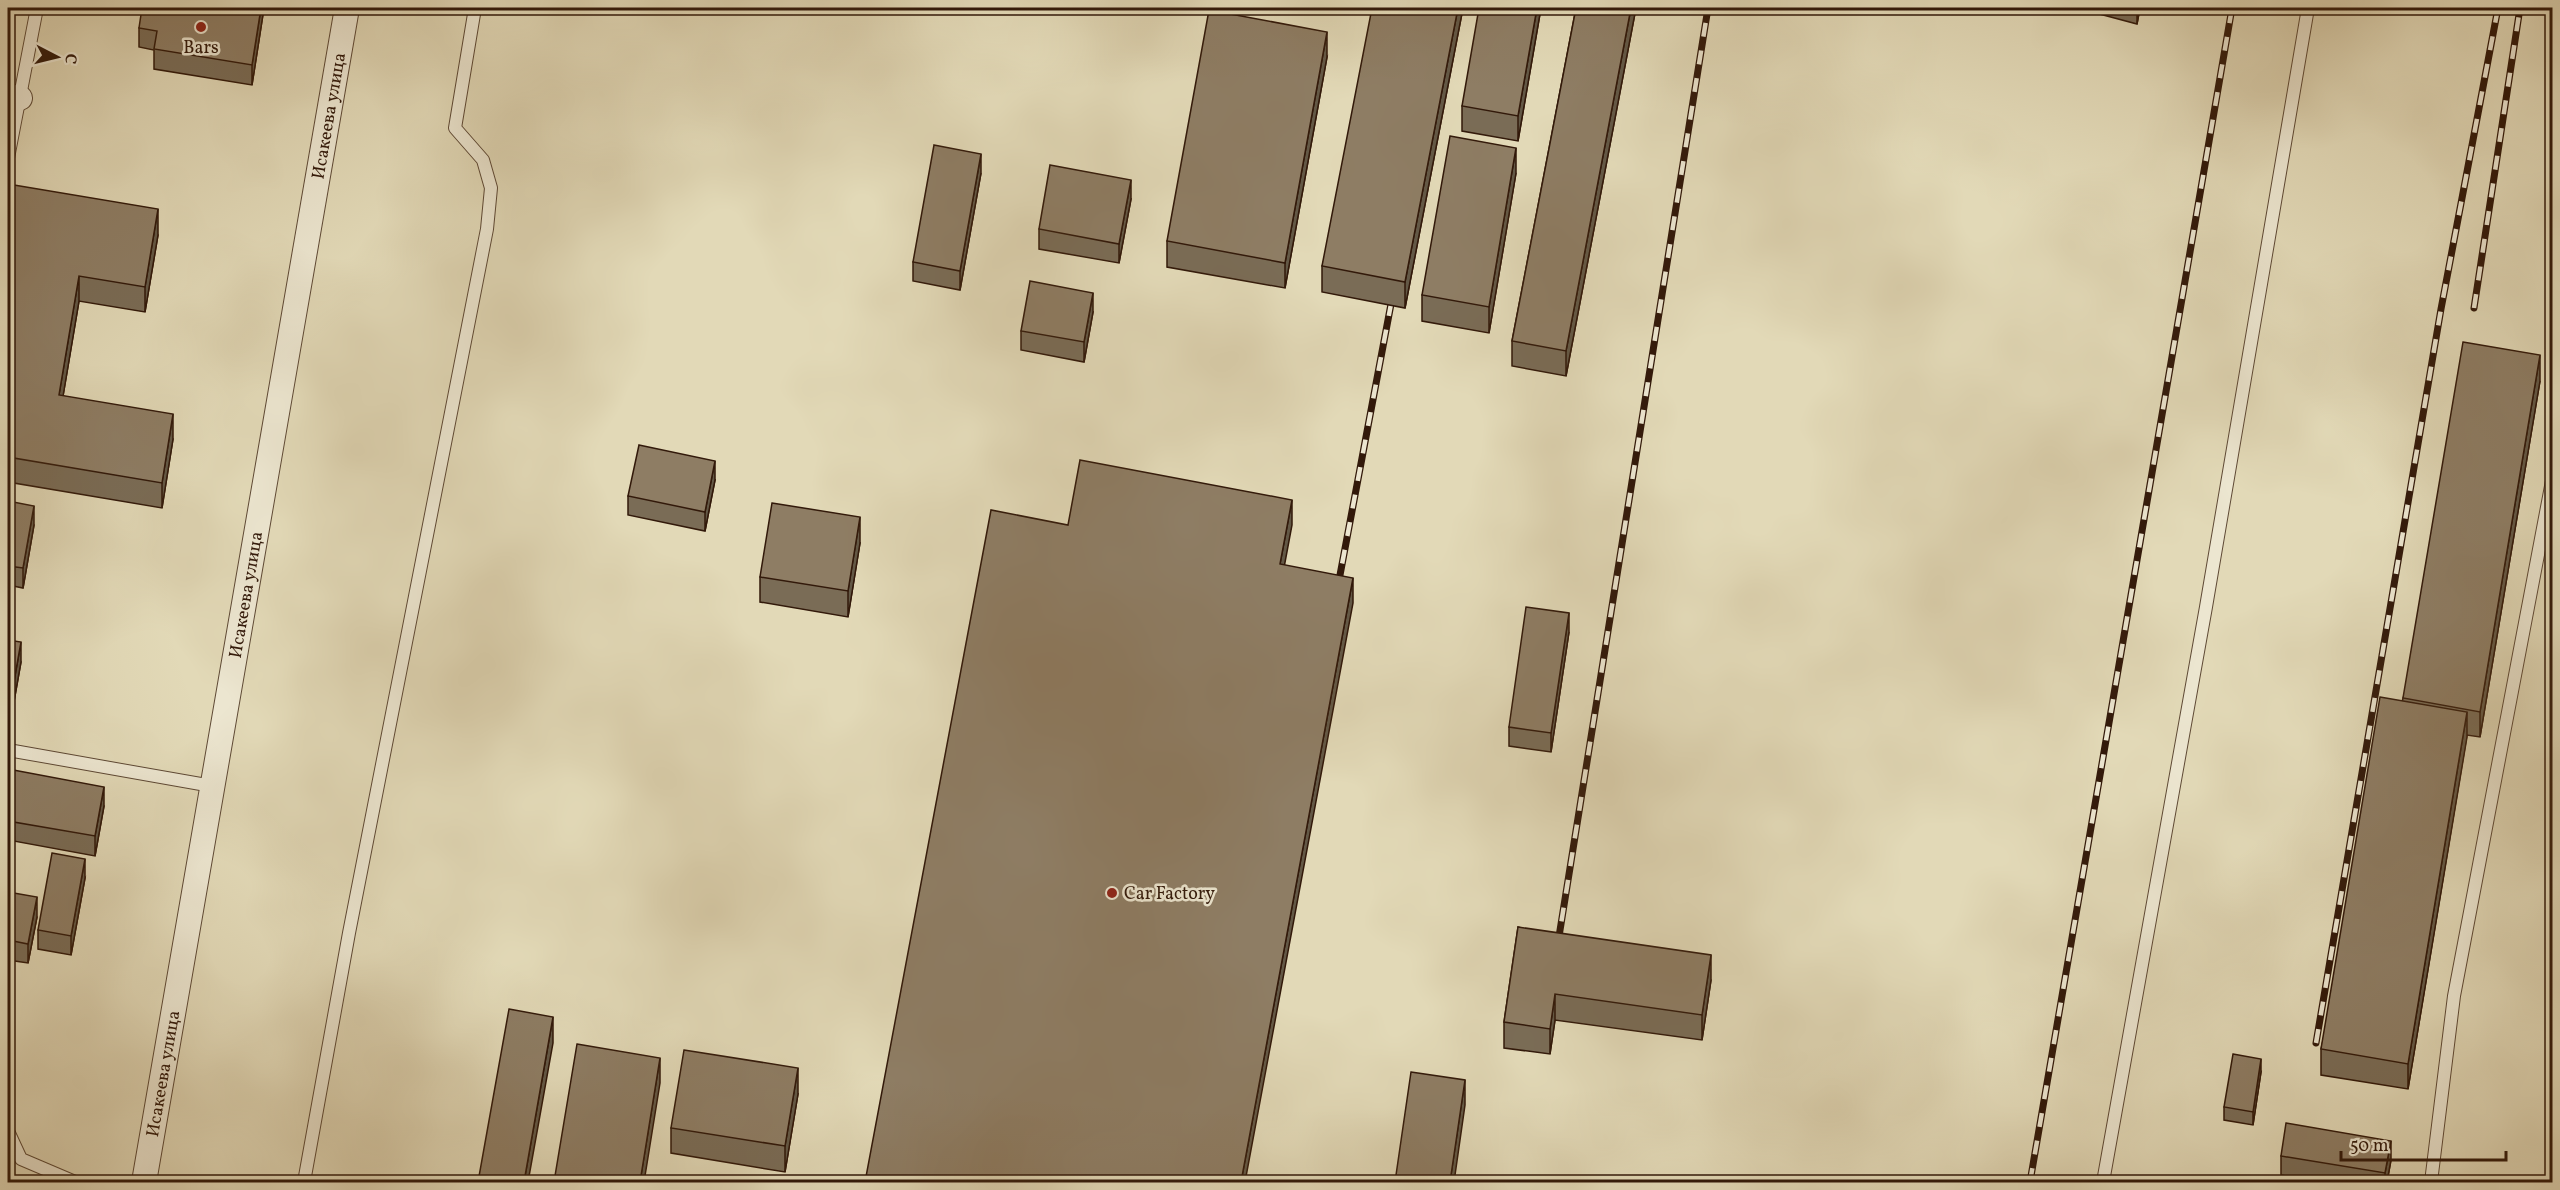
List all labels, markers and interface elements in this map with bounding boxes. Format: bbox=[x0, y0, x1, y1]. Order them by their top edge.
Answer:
marker: Bars bbox=[194, 20, 208, 34]
north arrow bbox=[27, 27, 87, 87]
place label: Bars bbox=[183, 36, 219, 61]
street label: Исакеева улица bbox=[307, 51, 353, 181]
text: С bbox=[58, 52, 81, 65]
street label: Исакеева улица bbox=[224, 530, 270, 660]
place label: Car Factory bbox=[1124, 882, 1215, 907]
marker: Car Factory bbox=[1105, 886, 1119, 900]
street label: Исакеева улица bbox=[141, 1008, 187, 1139]
scale bar bbox=[2341, 1124, 2506, 1162]
text: 50 m bbox=[2350, 1134, 2389, 1159]

